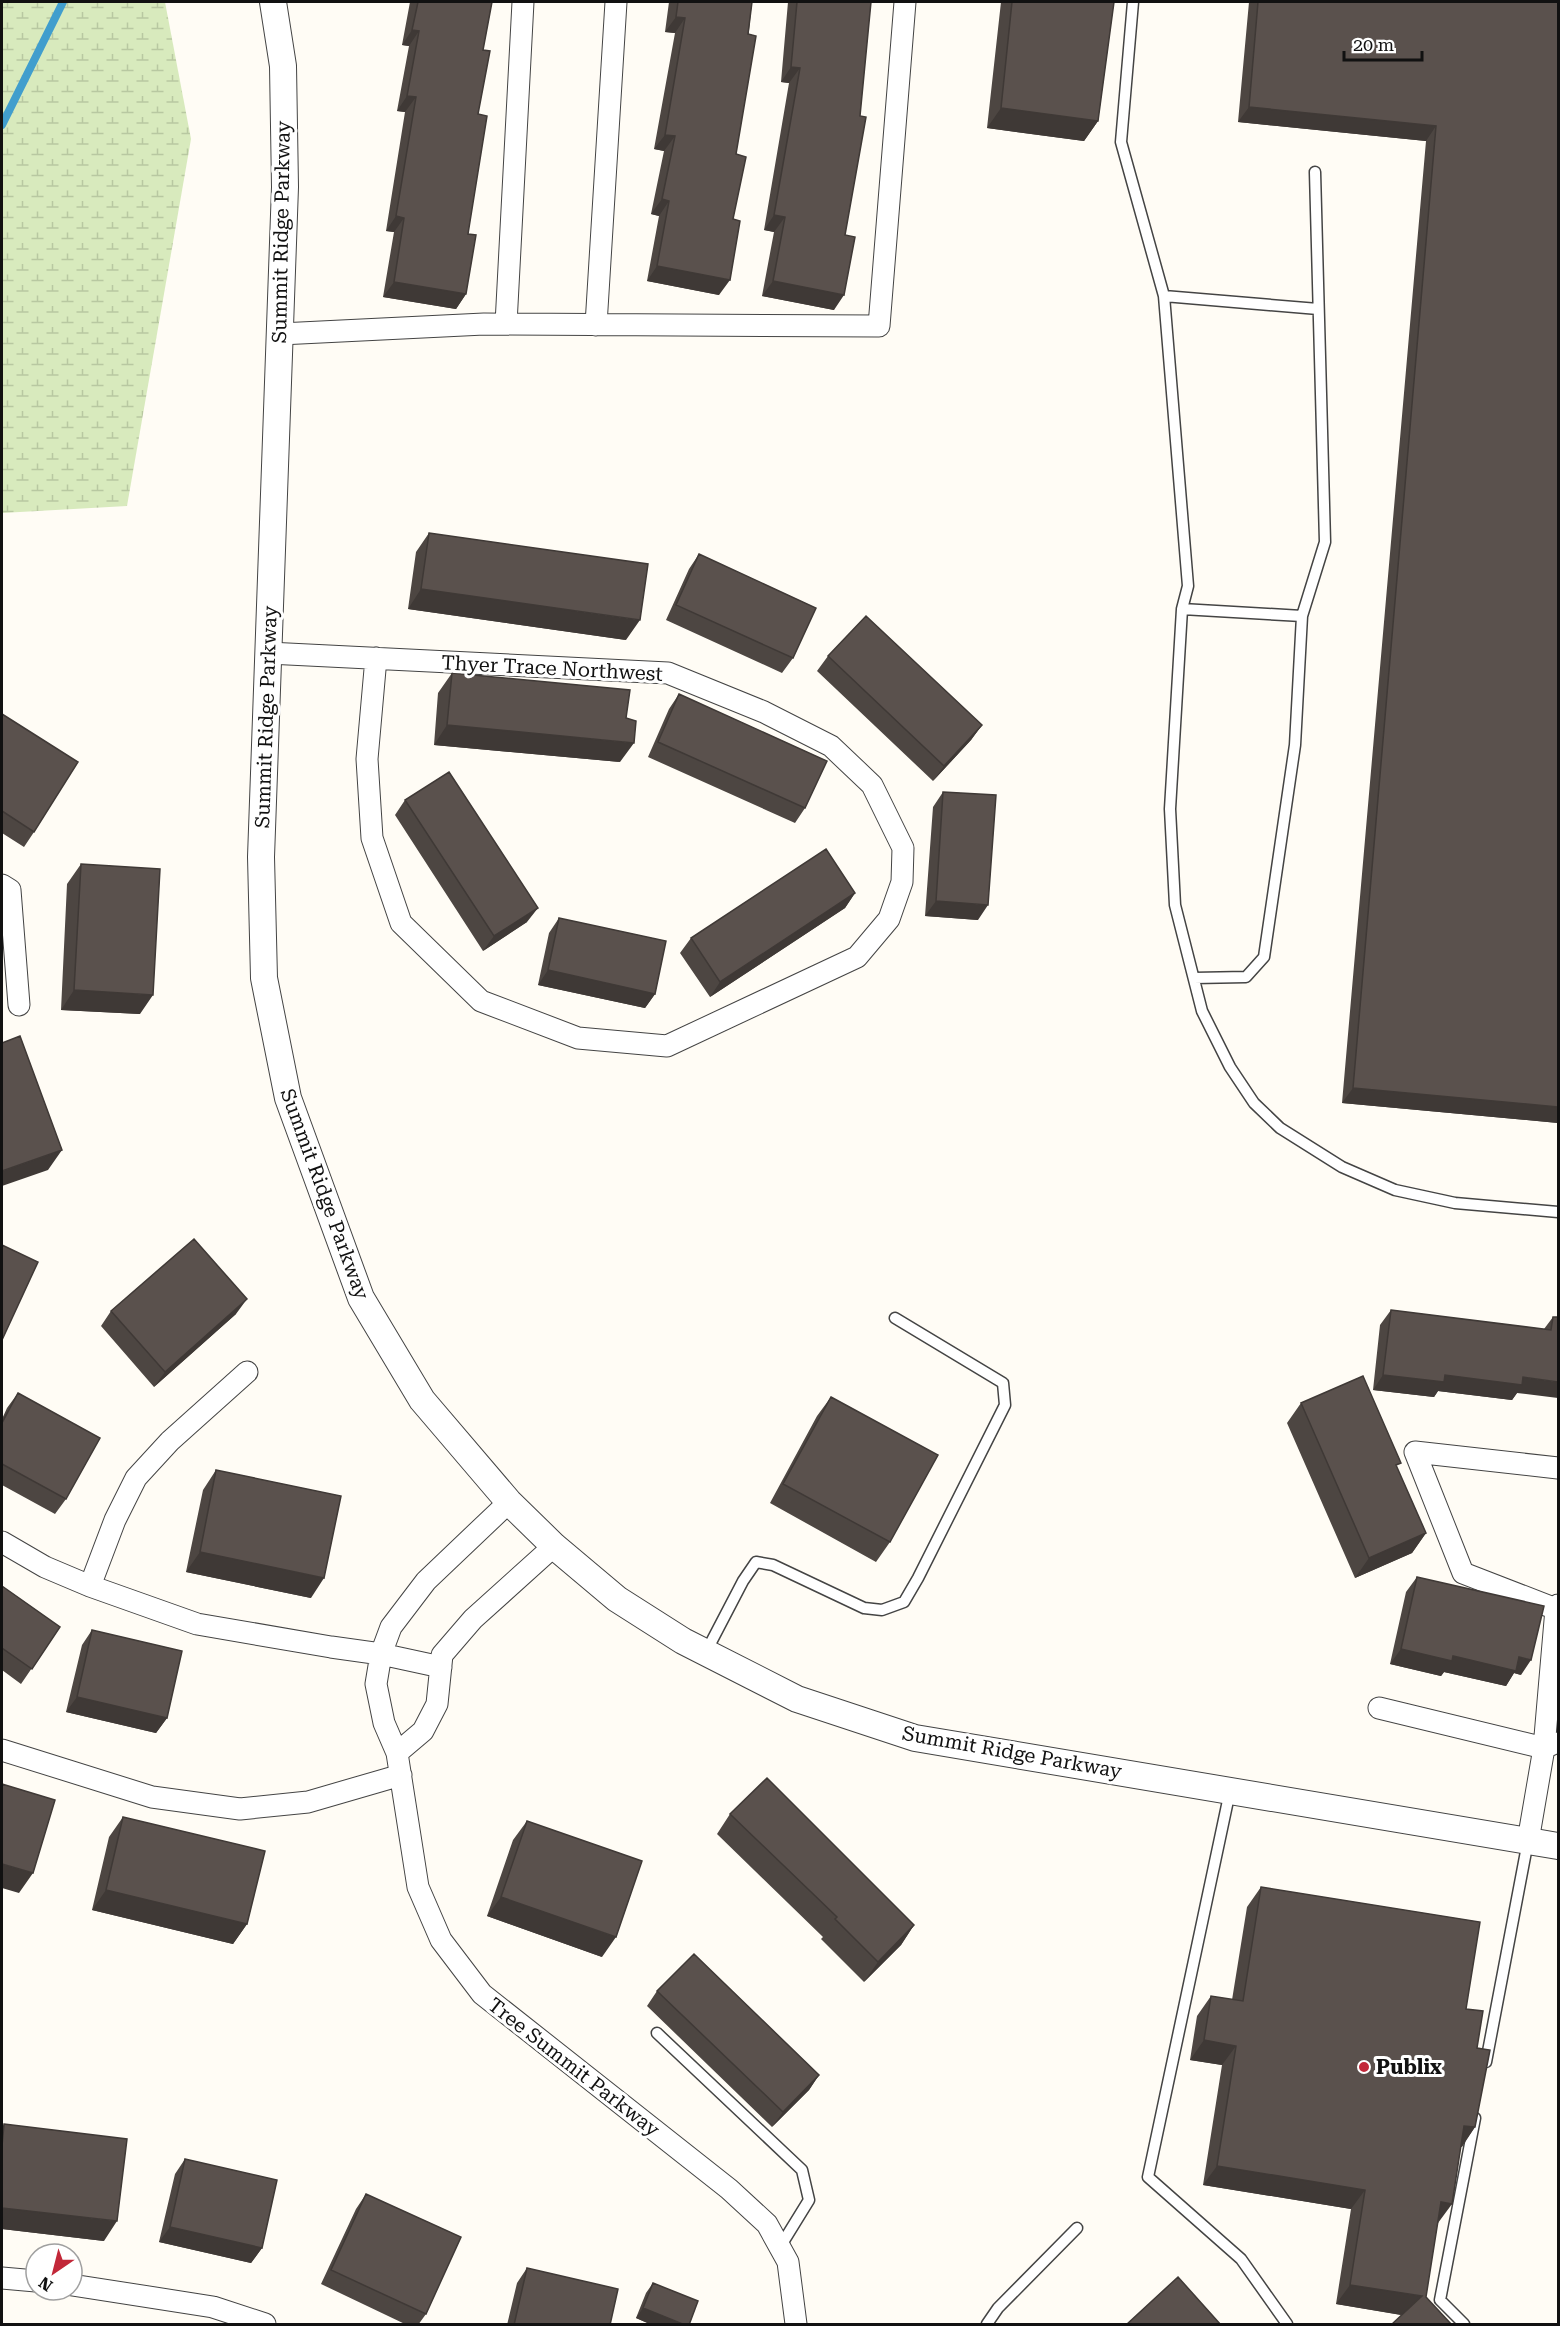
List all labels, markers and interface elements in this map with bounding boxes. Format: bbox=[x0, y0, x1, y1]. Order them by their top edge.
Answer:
scale bar bbox=[1344, 24, 1422, 62]
text: 20 m bbox=[1353, 34, 1394, 55]
street label: Summit Ridge Parkway bbox=[267, 120, 295, 343]
street label: Summit Ridge Parkway bbox=[250, 605, 282, 829]
street label: Thyer Trace Northwest bbox=[441, 650, 664, 686]
street label: Summit Ridge Parkway bbox=[276, 1085, 374, 1303]
street label: Summit Ridge Parkway bbox=[900, 1721, 1124, 1783]
street label: Tree Summit Parkway bbox=[484, 1993, 665, 2141]
place label: Publix bbox=[1376, 2055, 1442, 2079]
marker: Publix bbox=[1357, 2060, 1371, 2074]
north arrow bbox=[24, 2242, 84, 2302]
text: N bbox=[35, 2273, 56, 2295]

